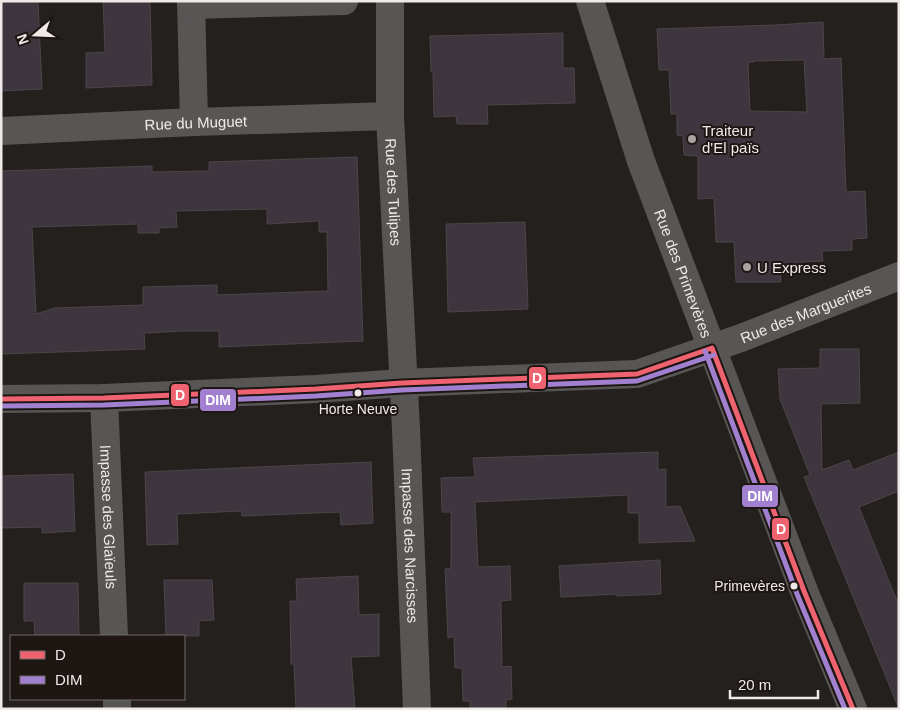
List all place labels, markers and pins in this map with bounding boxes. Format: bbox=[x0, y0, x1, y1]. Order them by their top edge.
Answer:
place label: Traiteur d'El païs bbox=[702, 122, 759, 156]
marker: Traiteur d'El païs bbox=[686, 133, 698, 145]
place label: U Express bbox=[757, 259, 826, 276]
marker: U Express bbox=[741, 261, 753, 273]
marker: Horte Neuve bbox=[353, 388, 363, 398]
place label: Horte Neuve bbox=[319, 401, 398, 417]
place label: Primevères bbox=[714, 578, 785, 594]
marker: Primevères bbox=[789, 581, 799, 591]

